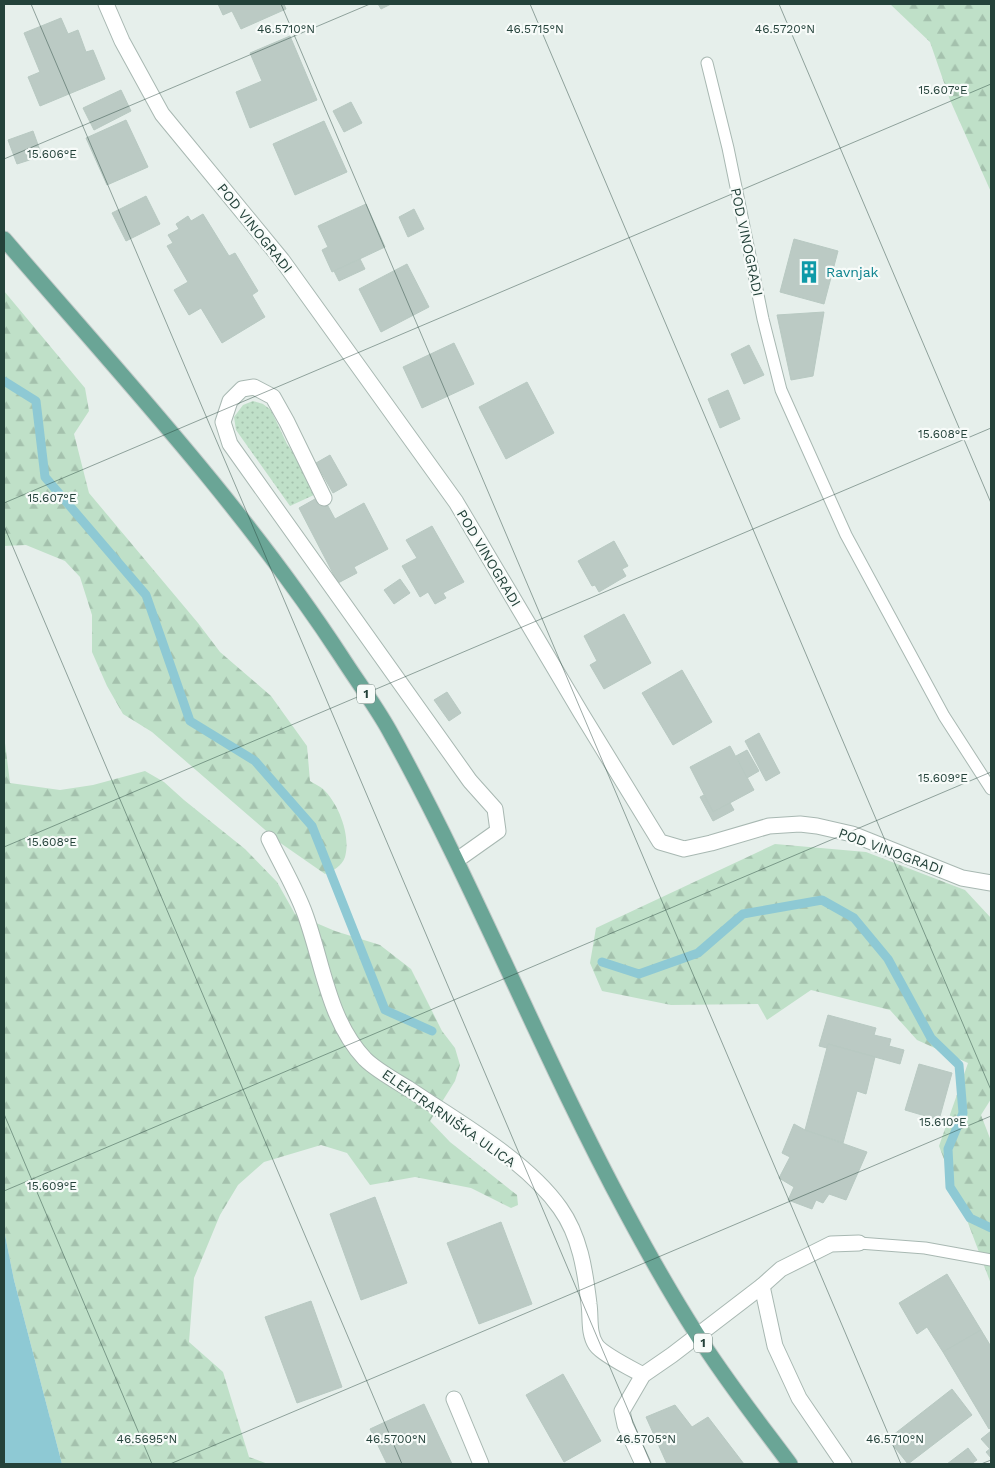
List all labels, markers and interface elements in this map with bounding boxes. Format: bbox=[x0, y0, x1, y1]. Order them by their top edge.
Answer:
text: 46.5710°N bbox=[257, 22, 315, 36]
text: 46.5715°N bbox=[506, 22, 564, 36]
text: 46.5720°N bbox=[755, 22, 815, 36]
text: 15.607°E bbox=[918, 83, 968, 97]
text: 15.606°E bbox=[27, 147, 77, 161]
street label: POD VINOGRADI bbox=[214, 180, 296, 276]
street label: POD VINOGRADI bbox=[728, 186, 766, 298]
building icon: Ravnjak bbox=[796, 259, 822, 285]
place label: Ravnjak bbox=[826, 264, 879, 280]
text: 15.608°E bbox=[918, 427, 968, 441]
text: 15.607°E bbox=[27, 491, 77, 505]
street label: POD VINOGRADI bbox=[454, 507, 524, 609]
road number: 1 bbox=[357, 684, 375, 704]
text: 15.609°E bbox=[918, 771, 968, 785]
street label: POD VINOGRADI bbox=[836, 825, 946, 877]
text: 15.608°E bbox=[27, 835, 77, 849]
street label: ELEKTRARNIŠKA ULICA bbox=[379, 1066, 519, 1170]
text: 15.610°E bbox=[919, 1115, 967, 1129]
text: 15.609°E bbox=[27, 1179, 77, 1193]
road number: 1 bbox=[694, 1334, 712, 1352]
text: 46.5695°N bbox=[117, 1432, 177, 1446]
text: 46.5700°N bbox=[366, 1432, 426, 1446]
text: 46.5705°N bbox=[616, 1432, 676, 1446]
text: 46.5710°N bbox=[866, 1432, 924, 1446]

